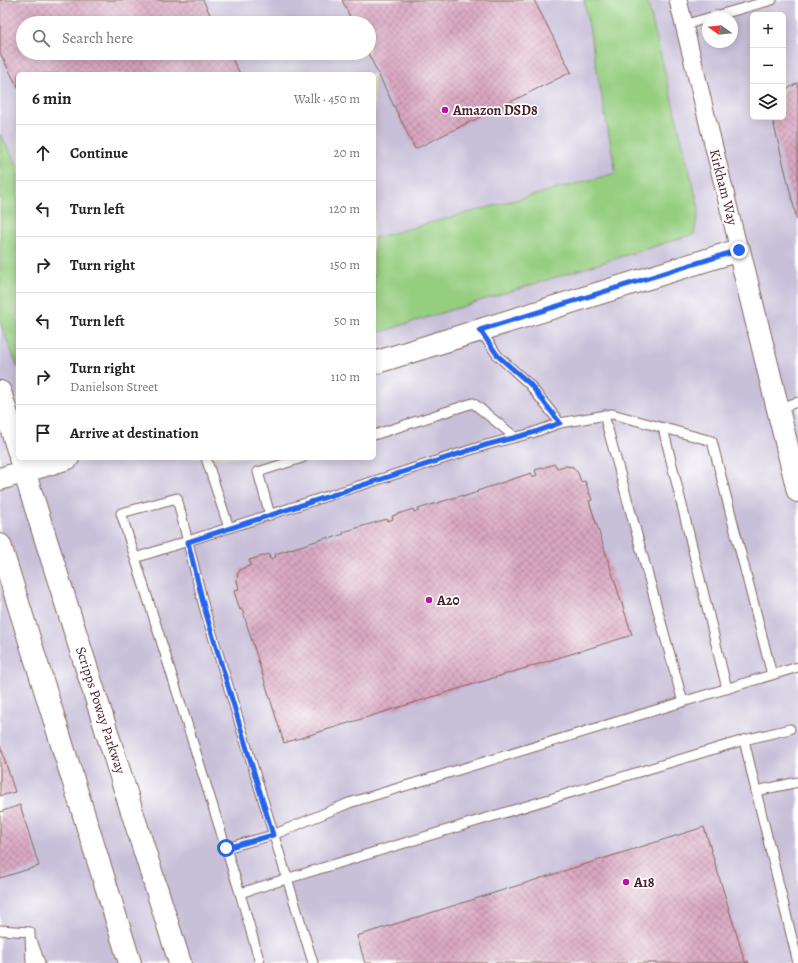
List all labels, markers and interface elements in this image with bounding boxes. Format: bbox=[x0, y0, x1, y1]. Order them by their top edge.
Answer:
north arrow bbox=[702, 12, 738, 48]
map controls bbox=[750, 12, 786, 120]
button: + bbox=[750, 12, 786, 48]
search box bbox=[16, 16, 376, 60]
icon: search bbox=[30, 27, 52, 49]
text: Search here bbox=[62, 28, 133, 48]
button: − bbox=[750, 48, 786, 84]
button: layers bbox=[750, 84, 786, 120]
text: 6 min bbox=[32, 87, 72, 110]
text: Walk · 450 m bbox=[294, 90, 360, 107]
place label: Amazon DSD8 bbox=[452, 101, 538, 120]
marker: Amazon DSD8 bbox=[440, 105, 450, 115]
icon: ahead bbox=[32, 142, 54, 164]
text: Continue bbox=[70, 143, 128, 163]
text: 20 m bbox=[334, 144, 360, 161]
street label: Kirkham Way bbox=[705, 147, 742, 228]
icon: left bbox=[32, 198, 54, 220]
text: Turn left bbox=[70, 199, 125, 219]
text: 120 m bbox=[329, 200, 360, 217]
route end bbox=[730, 241, 748, 259]
icon: right bbox=[32, 254, 54, 276]
text: Turn right bbox=[70, 255, 135, 275]
text: 150 m bbox=[330, 256, 360, 273]
icon: left bbox=[32, 310, 54, 332]
text: Turn left bbox=[70, 311, 125, 331]
text: 50 m bbox=[334, 312, 360, 329]
text: Turn right bbox=[70, 358, 135, 378]
icon: right bbox=[32, 366, 54, 388]
text: 110 m bbox=[331, 368, 360, 385]
text: Danielson Street bbox=[70, 378, 158, 395]
icon: arrive bbox=[32, 422, 54, 444]
text: Arrive at destination bbox=[70, 423, 199, 443]
place label: A20 bbox=[436, 591, 460, 610]
marker: A20 bbox=[424, 595, 434, 605]
street label: Scripps Poway Parkway bbox=[71, 644, 130, 777]
route start bbox=[217, 839, 235, 857]
place label: A18 bbox=[633, 873, 655, 892]
marker: A18 bbox=[621, 877, 631, 887]

